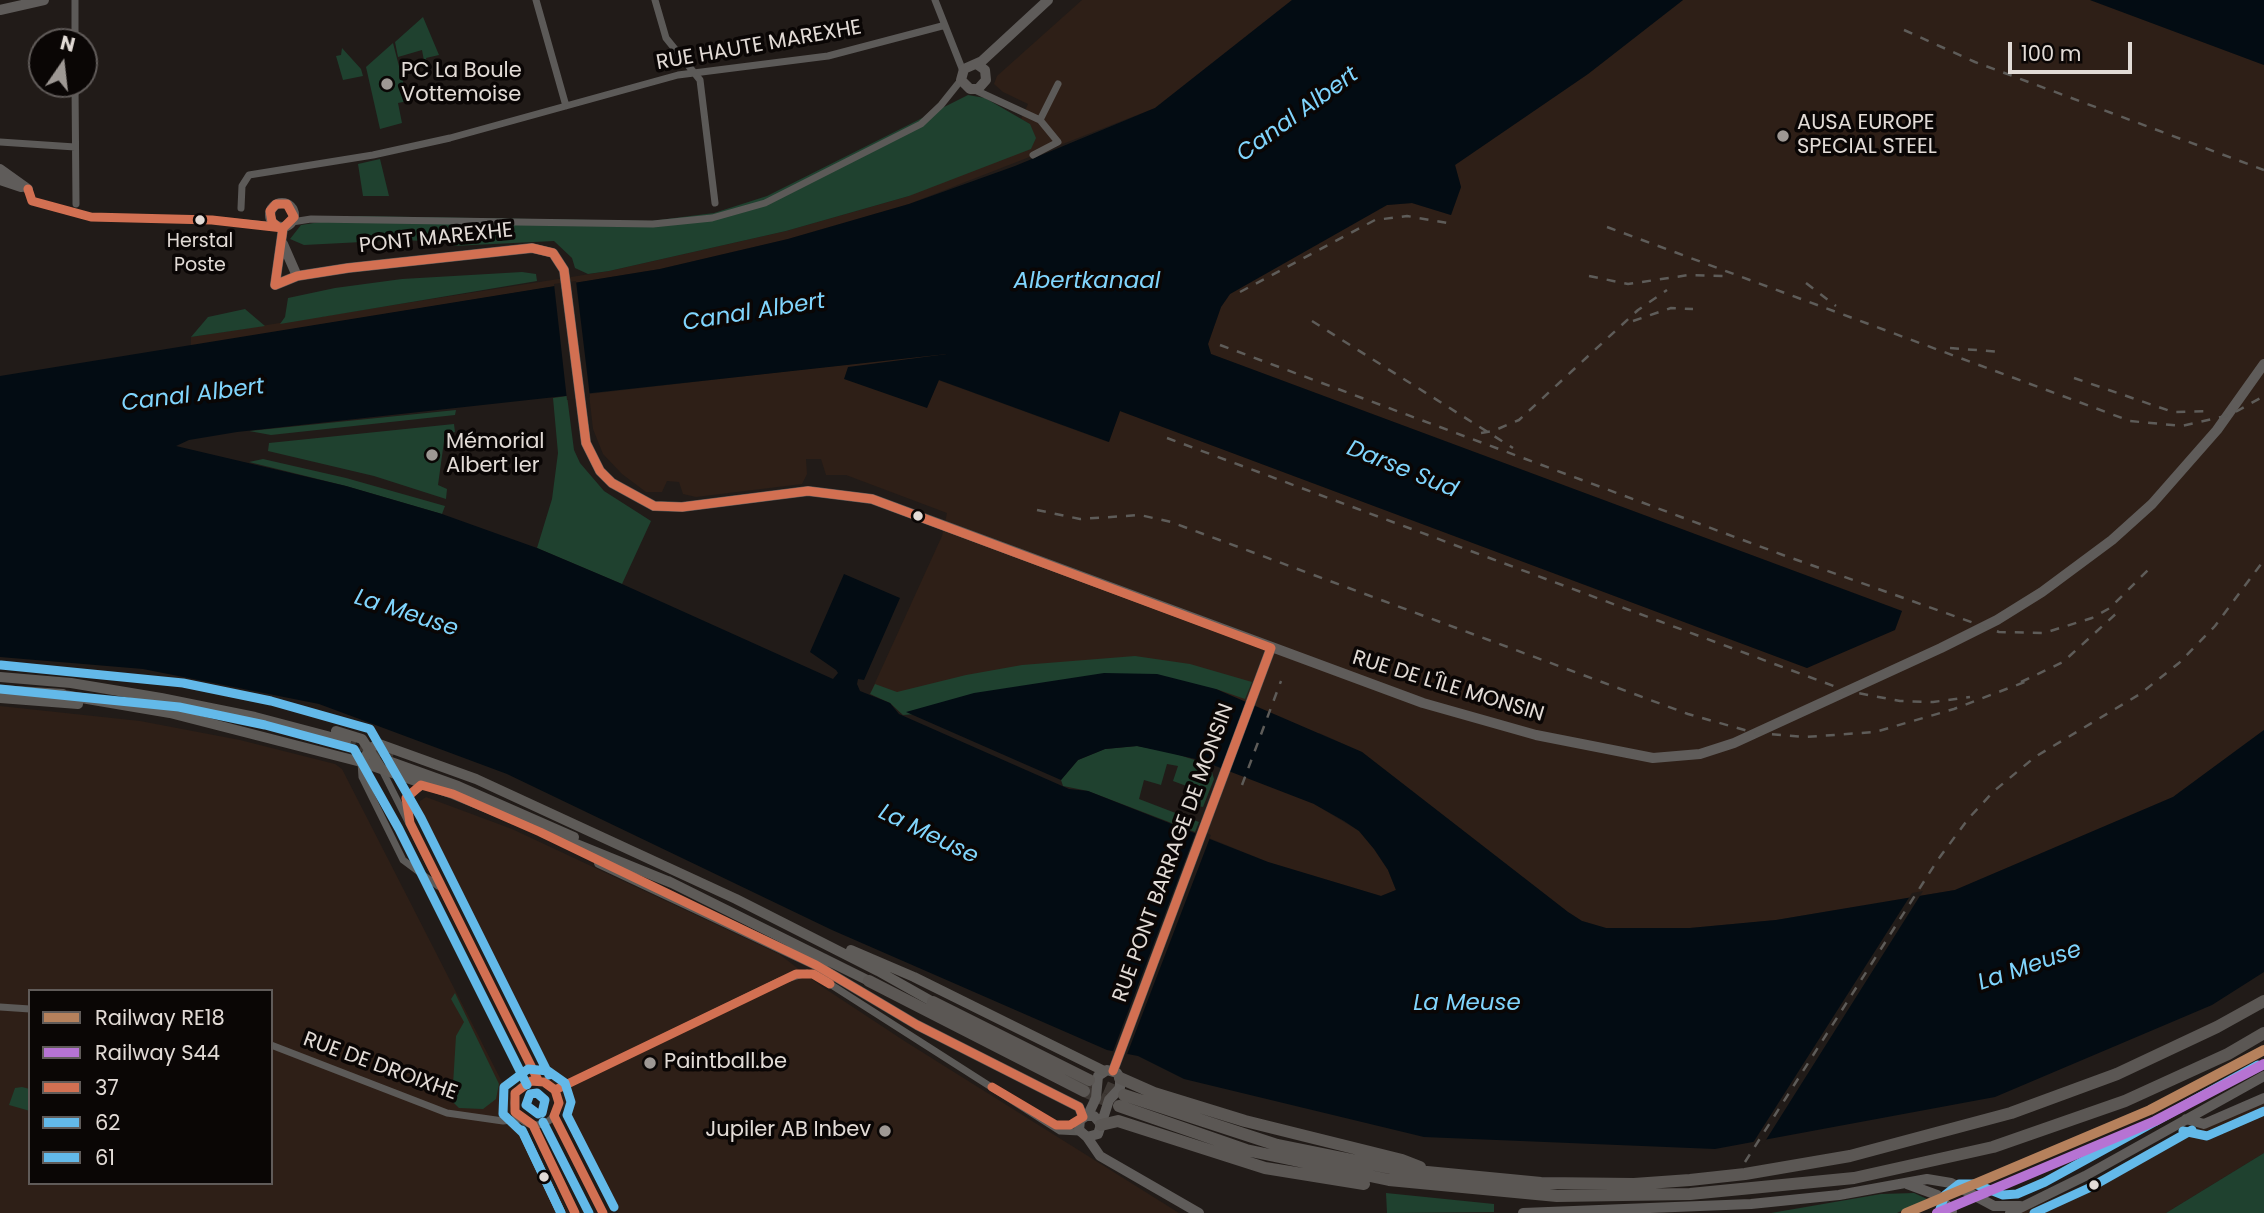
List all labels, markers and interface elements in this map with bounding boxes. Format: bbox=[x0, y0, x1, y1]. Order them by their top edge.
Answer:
street label: RUE HAUTE MAREXHE bbox=[654, 16, 864, 76]
north arrow bbox=[28, 28, 98, 98]
scale bar bbox=[2012, 28, 2136, 72]
text: N bbox=[58, 29, 78, 59]
text: 100 m bbox=[2021, 39, 2081, 68]
place label: PC La Boule Vottemoise bbox=[401, 59, 522, 109]
water label: Canal Albert bbox=[1232, 62, 1364, 168]
marker: PC La Boule Vottemoise bbox=[379, 76, 395, 92]
place label: AUSA EUROPE SPECIAL STEEL bbox=[1797, 111, 1937, 161]
marker: AUSA EUROPE SPECIAL STEEL bbox=[1775, 128, 1791, 144]
marker: Herstal Poste bbox=[193, 213, 207, 227]
street label: PONT MAREXHE bbox=[358, 218, 514, 260]
place label: Herstal Poste bbox=[167, 231, 233, 275]
water label: Albertkanaal bbox=[1014, 268, 1160, 296]
water label: Canal Albert bbox=[681, 288, 827, 338]
water label: Canal Albert bbox=[120, 374, 266, 418]
place label: Mémorial Albert Ier bbox=[446, 430, 545, 480]
water label: Darse Sud bbox=[1343, 435, 1461, 505]
marker: Mémorial Albert Ier bbox=[424, 447, 440, 463]
unlabelled marker bbox=[911, 509, 925, 523]
water label: La Meuse bbox=[351, 584, 461, 644]
street label: RUE DE L'ÎLE MONSIN bbox=[1349, 646, 1547, 728]
street label: RUE PONT BARRAGE DE MONSIN bbox=[1108, 700, 1240, 1006]
water label: La Meuse bbox=[874, 799, 982, 871]
water label: La Meuse bbox=[1975, 936, 2085, 998]
legend bbox=[28, 989, 273, 1185]
water label: La Meuse bbox=[1413, 990, 1521, 1018]
text: Railway RE18 bbox=[95, 1003, 225, 1032]
street label: RUE DE DROIXHE bbox=[299, 1027, 461, 1107]
text: Railway S44 bbox=[95, 1038, 220, 1067]
place label: Paintball.be bbox=[664, 1050, 787, 1076]
marker: Paintball.be bbox=[642, 1055, 658, 1071]
text: 37 bbox=[95, 1073, 119, 1102]
text: 62 bbox=[95, 1108, 120, 1137]
place label: Jupiler AB Inbev bbox=[705, 1118, 871, 1144]
marker: Jupiler AB Inbev bbox=[877, 1123, 893, 1139]
text: 61 bbox=[95, 1143, 115, 1172]
unlabelled marker bbox=[537, 1170, 551, 1184]
unlabelled marker bbox=[2087, 1178, 2101, 1192]

